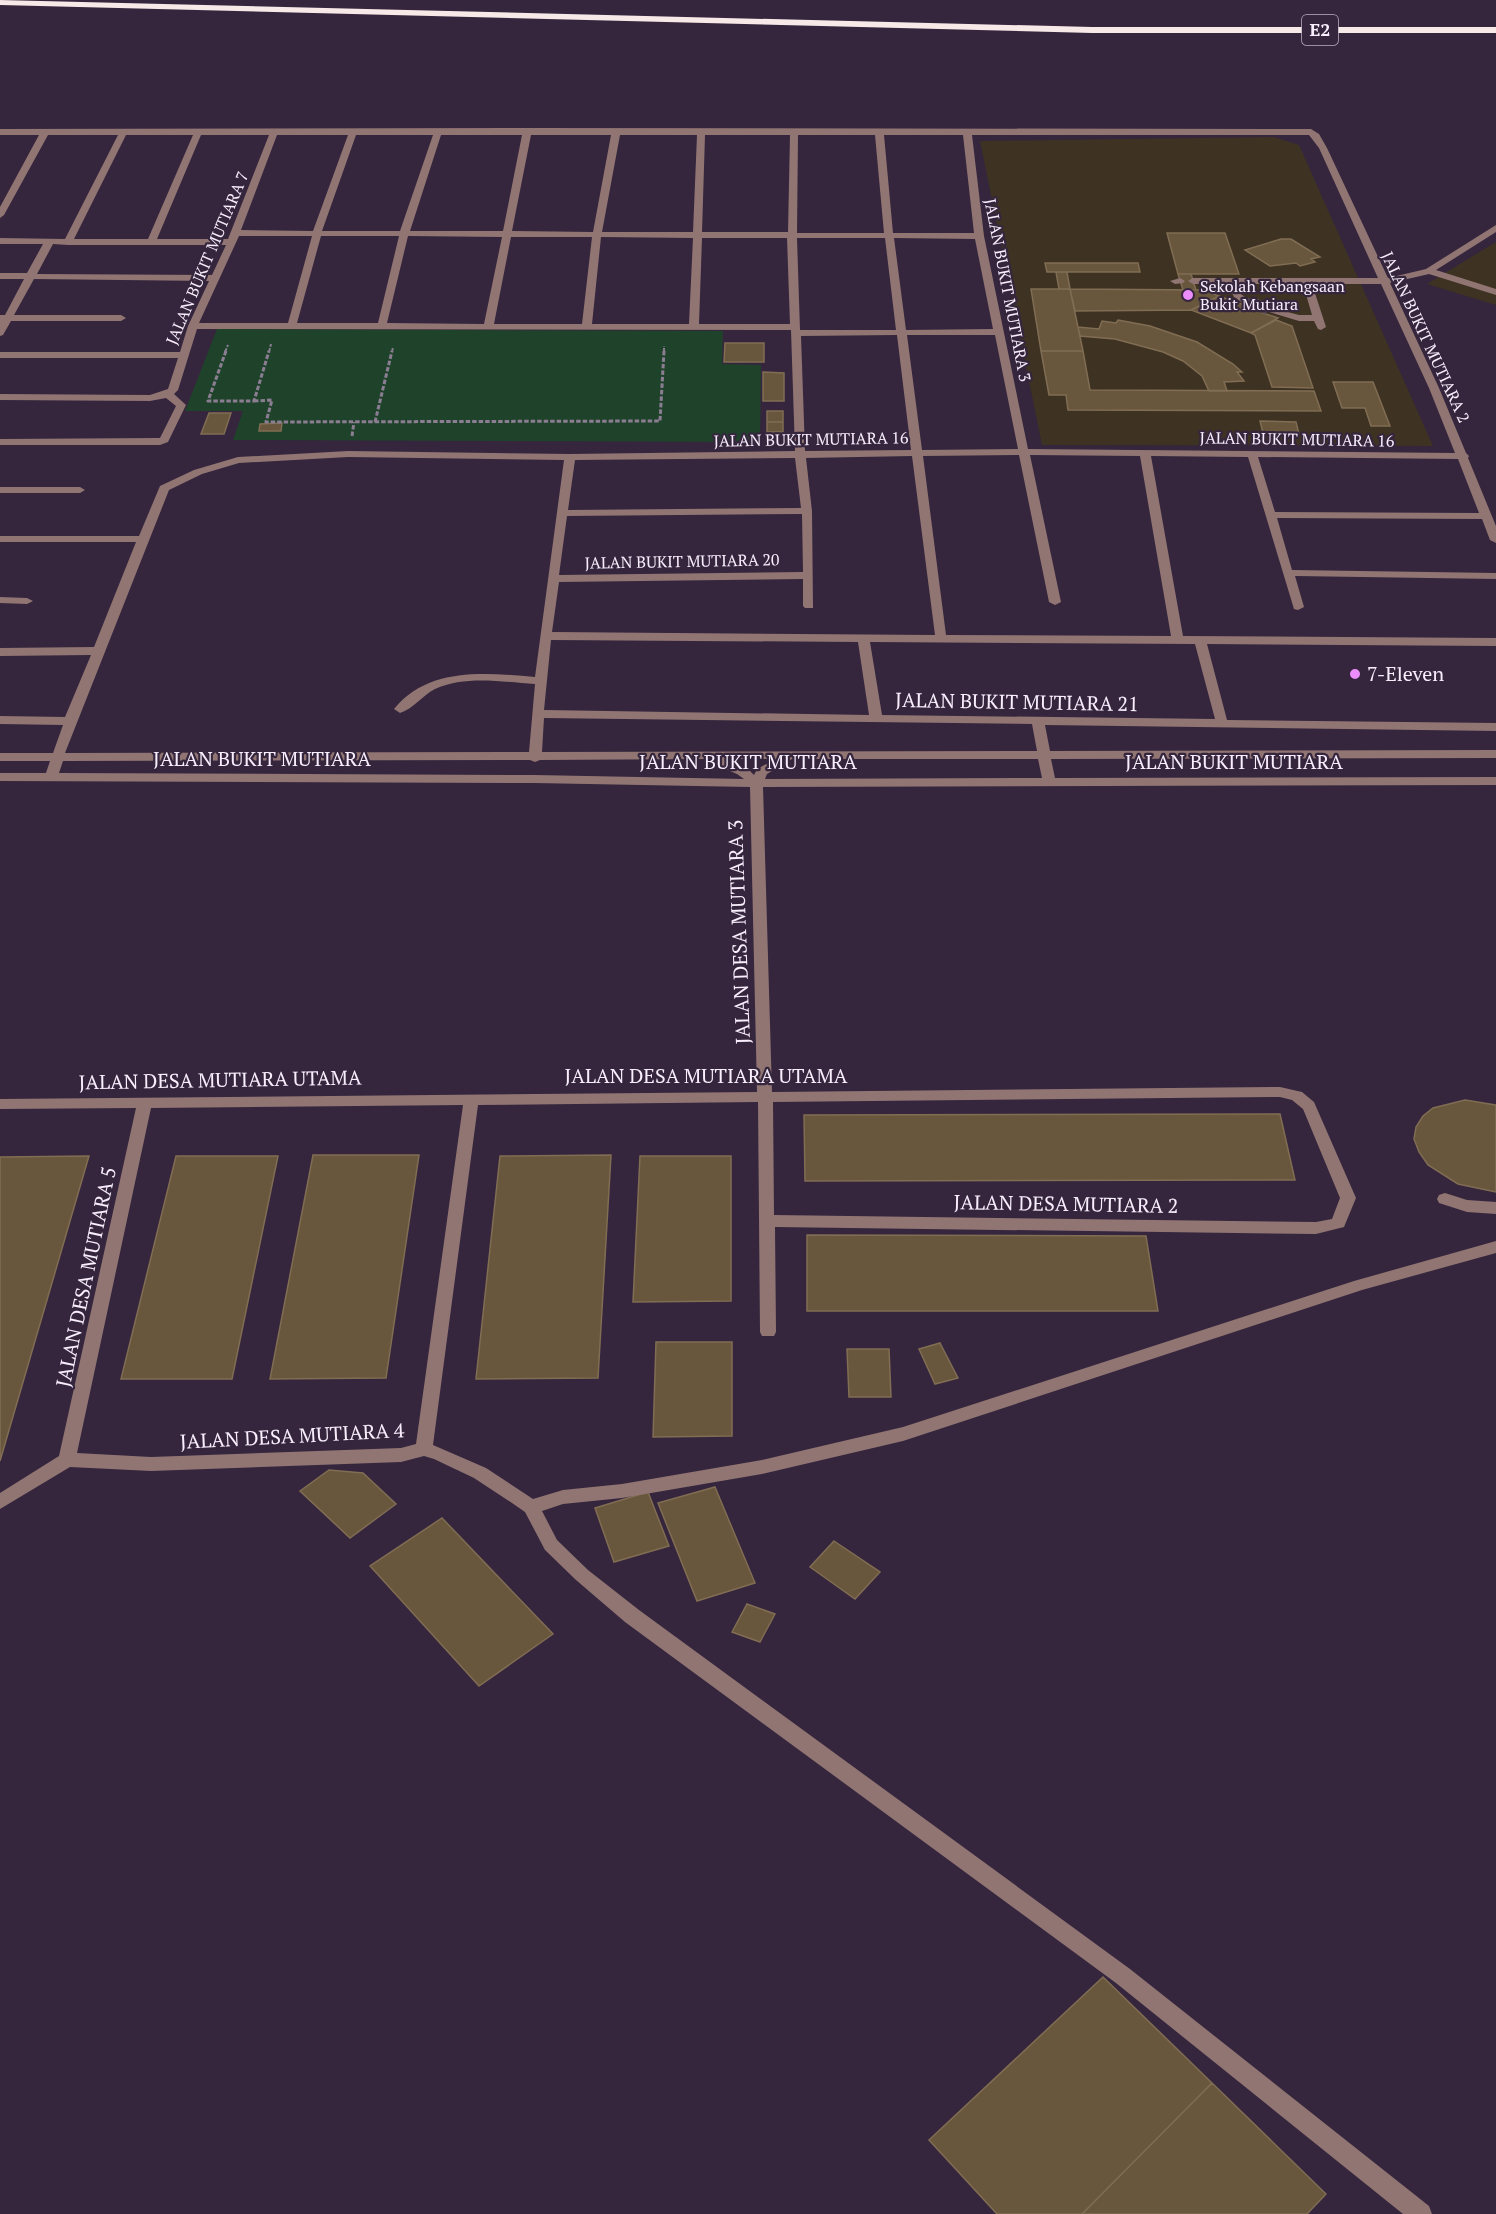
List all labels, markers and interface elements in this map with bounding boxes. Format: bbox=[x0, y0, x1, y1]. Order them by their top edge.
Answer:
road number: E2 bbox=[1302, 15, 1338, 45]
street label: JALAN BUKIT MUTIARA 7 bbox=[160, 168, 254, 348]
street label: JALAN BUKIT MUTIARA 3 bbox=[979, 196, 1037, 384]
street label: JALAN BUKIT MUTIARA 2 bbox=[1377, 248, 1475, 426]
place label: Sekolah Kebangsaan Bukit Mutiara bbox=[1200, 275, 1345, 315]
marker: Sekolah Kebangsaan Bukit Mutiara bbox=[1181, 288, 1195, 302]
street label: JALAN BUKIT MUTIARA 16 bbox=[713, 426, 909, 452]
street label: JALAN BUKIT MUTIARA 16 bbox=[1199, 426, 1395, 452]
street label: JALAN BUKIT MUTIARA 20 bbox=[584, 548, 780, 574]
place label: 7-Eleven bbox=[1367, 660, 1444, 687]
marker: 7-Eleven bbox=[1348, 667, 1362, 681]
street label: JALAN BUKIT MUTIARA 21 bbox=[895, 686, 1139, 717]
street label: JALAN BUKIT MUTIARA bbox=[153, 745, 371, 772]
street label: JALAN BUKIT MUTIARA bbox=[639, 748, 857, 775]
street label: JALAN BUKIT MUTIARA bbox=[1125, 748, 1343, 775]
street label: JALAN DESA MUTIARA 3 bbox=[721, 819, 756, 1045]
street label: JALAN DESA MUTIARA UTAMA bbox=[565, 1062, 848, 1089]
street label: JALAN DESA MUTIARA UTAMA bbox=[78, 1064, 362, 1095]
street label: JALAN DESA MUTIARA 5 bbox=[49, 1164, 122, 1390]
street label: JALAN DESA MUTIARA 2 bbox=[953, 1188, 1179, 1219]
street label: JALAN DESA MUTIARA 4 bbox=[179, 1416, 405, 1455]

